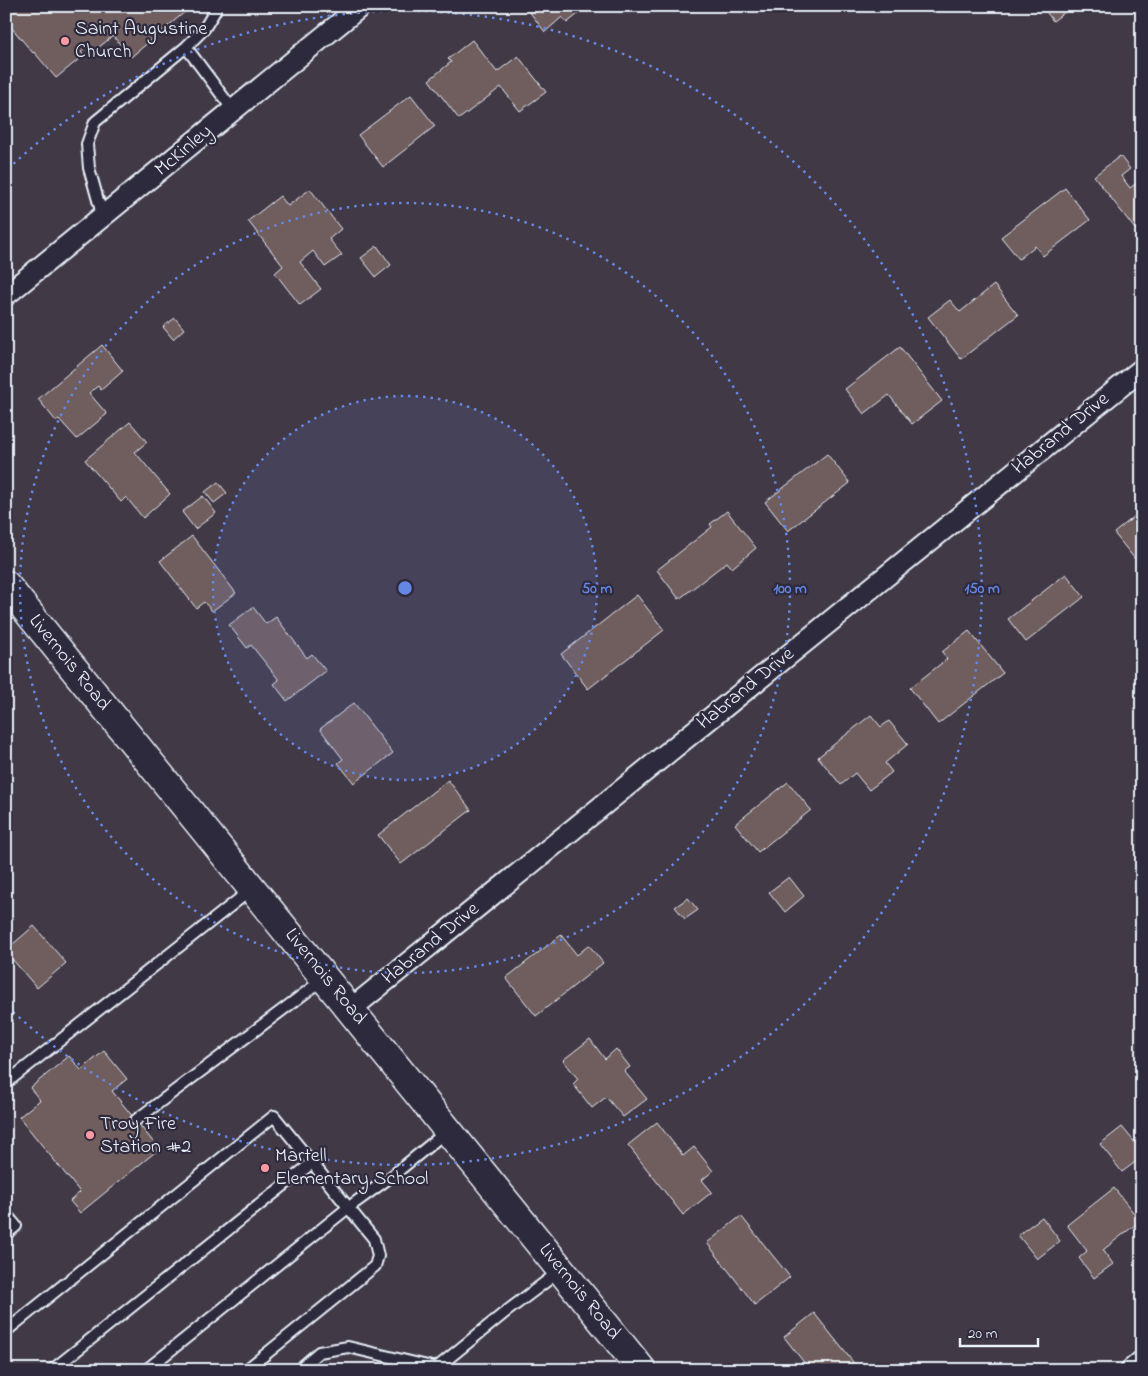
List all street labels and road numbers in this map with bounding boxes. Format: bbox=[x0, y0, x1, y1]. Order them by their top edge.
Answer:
street label: McKinley bbox=[149, 118, 219, 184]
street label: Habrand Drive bbox=[1006, 386, 1116, 482]
street label: Livernois Road bbox=[21, 608, 117, 718]
street label: Habrand Drive bbox=[691, 641, 801, 737]
street label: Habrand Drive bbox=[376, 896, 486, 992]
street label: Livernois Road bbox=[277, 922, 373, 1032]
street label: Livernois Road bbox=[531, 1237, 627, 1347]

